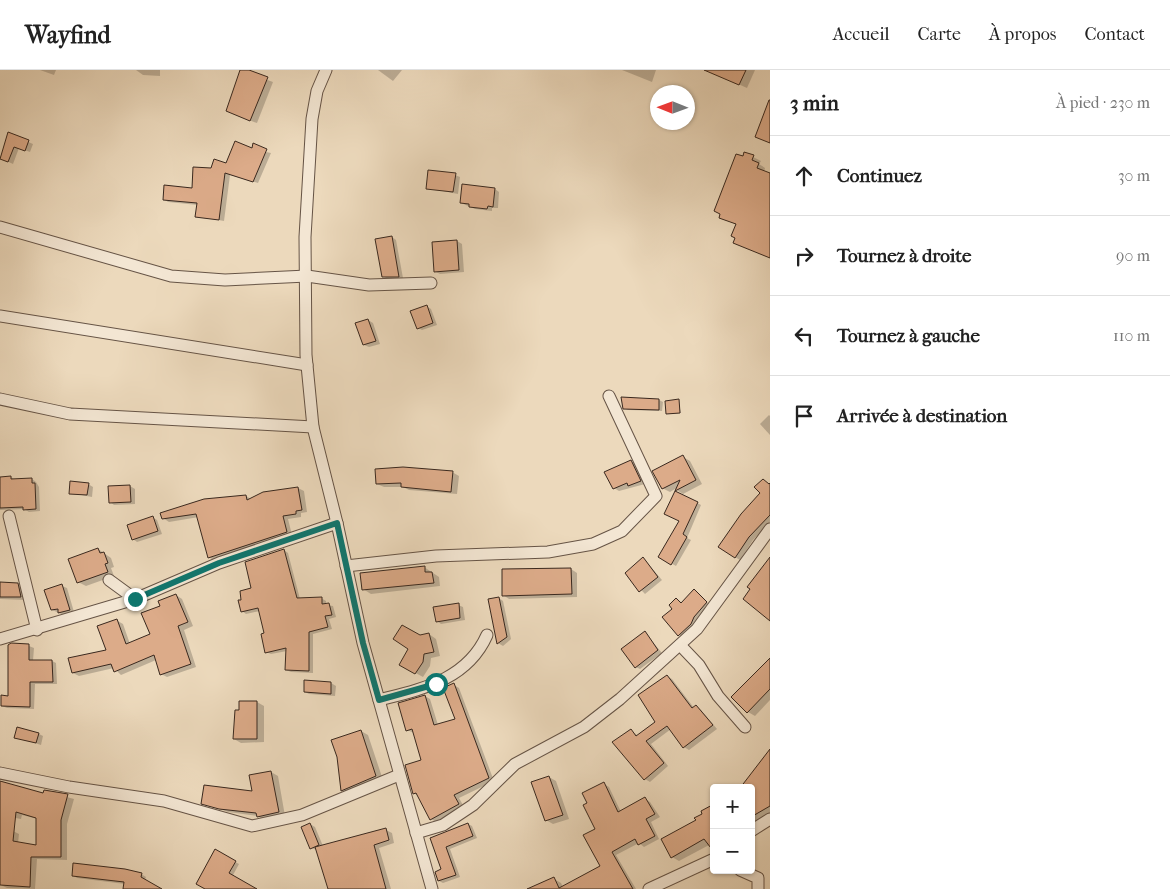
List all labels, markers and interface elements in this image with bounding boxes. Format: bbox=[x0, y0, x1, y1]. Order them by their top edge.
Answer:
text: Wayfind bbox=[25, 21, 111, 49]
text: Accueil bbox=[833, 24, 890, 45]
text: Carte bbox=[918, 24, 961, 45]
text: À propos bbox=[989, 24, 1056, 45]
text: Contact bbox=[1084, 24, 1145, 45]
north arrow bbox=[650, 85, 695, 130]
text: 3 min bbox=[790, 91, 839, 115]
text: À pied · 230 m bbox=[1056, 93, 1150, 112]
icon: ahead bbox=[790, 162, 818, 190]
text: Continuez bbox=[837, 165, 922, 187]
text: 30 m bbox=[1118, 166, 1150, 185]
icon: right bbox=[790, 242, 818, 270]
text: Tournez à droite bbox=[837, 245, 971, 267]
text: 90 m bbox=[1116, 246, 1150, 265]
icon: left bbox=[790, 322, 818, 350]
text: Tournez à gauche bbox=[837, 325, 980, 347]
text: 110 m bbox=[1113, 326, 1150, 345]
icon: arrive bbox=[790, 402, 818, 430]
text: Arrivée à destination bbox=[837, 405, 1007, 427]
route end bbox=[124, 588, 147, 611]
route start bbox=[425, 673, 448, 696]
map controls bbox=[710, 784, 755, 874]
button: + bbox=[710, 784, 755, 829]
button: − bbox=[710, 829, 755, 874]

